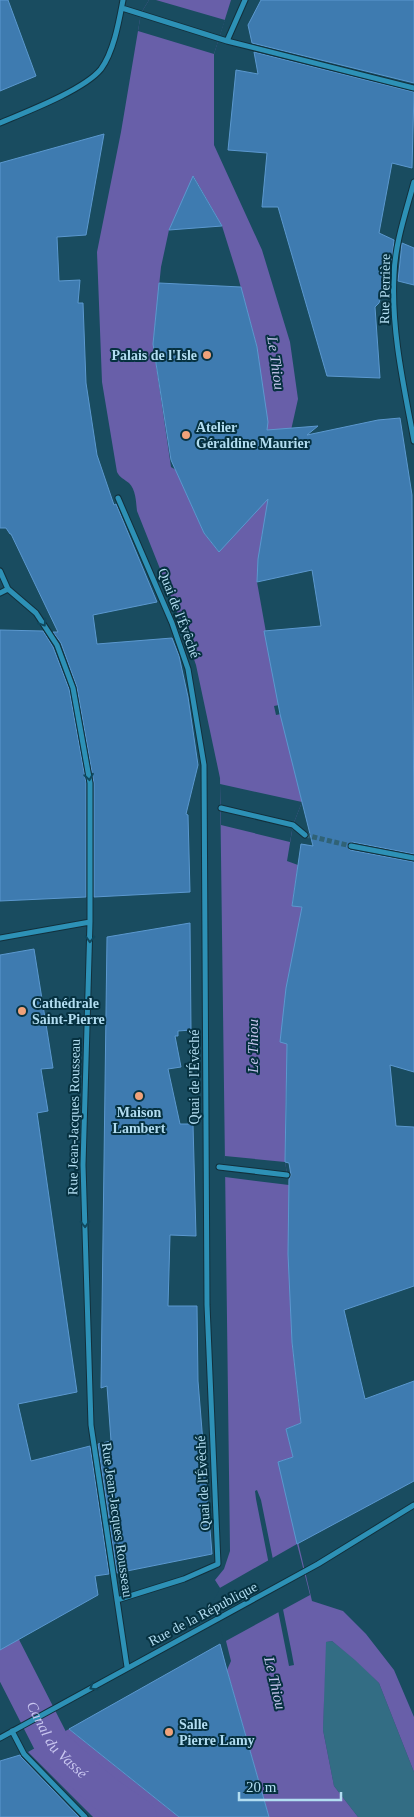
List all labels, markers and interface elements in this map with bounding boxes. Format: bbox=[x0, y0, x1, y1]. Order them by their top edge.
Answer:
street label: Rue Perrière bbox=[377, 254, 393, 324]
water label: Le Thiou bbox=[264, 334, 288, 391]
place label: Palais de l'Isle bbox=[111, 348, 197, 363]
marker: Palais de l'Isle bbox=[201, 349, 213, 361]
place label: Atelier Géraldine Maurier bbox=[196, 420, 310, 451]
marker: Atelier Géraldine Maurier bbox=[180, 429, 192, 441]
street label: Quai de l'Évêché bbox=[155, 566, 204, 660]
one-way arrow bbox=[36, 618, 46, 627]
one-way arrow bbox=[83, 773, 93, 781]
one-way arrow bbox=[85, 936, 95, 944]
place label: Cathédrale Saint-Pierre bbox=[32, 996, 105, 1027]
marker: Cathédrale Saint-Pierre bbox=[16, 1005, 28, 1017]
water label: Le Thiou bbox=[245, 1019, 261, 1074]
street label: Quai de l'Évêché bbox=[186, 1029, 202, 1125]
street label: Rue Jean-Jacques Rousseau bbox=[65, 1039, 83, 1195]
marker: Maison Lambert bbox=[133, 1090, 145, 1102]
place label: Maison Lambert bbox=[113, 1105, 166, 1136]
one-way arrow bbox=[80, 1220, 90, 1228]
street label: Quai de l'Évêché bbox=[192, 1435, 213, 1531]
street label: Rue Jean-Jacques Rousseau bbox=[99, 1442, 135, 1598]
street label: Rue de la République bbox=[146, 1579, 260, 1649]
water label: Le Thiou bbox=[261, 1654, 289, 1711]
one-way arrow bbox=[89, 1681, 98, 1691]
water label: Canal du Vassé bbox=[24, 1699, 91, 1782]
place label: Salle Pierre Lamy bbox=[179, 1717, 255, 1748]
marker: Salle Pierre Lamy bbox=[163, 1726, 175, 1738]
scale bar bbox=[239, 1770, 342, 1802]
text: 20 m bbox=[246, 1779, 277, 1795]

